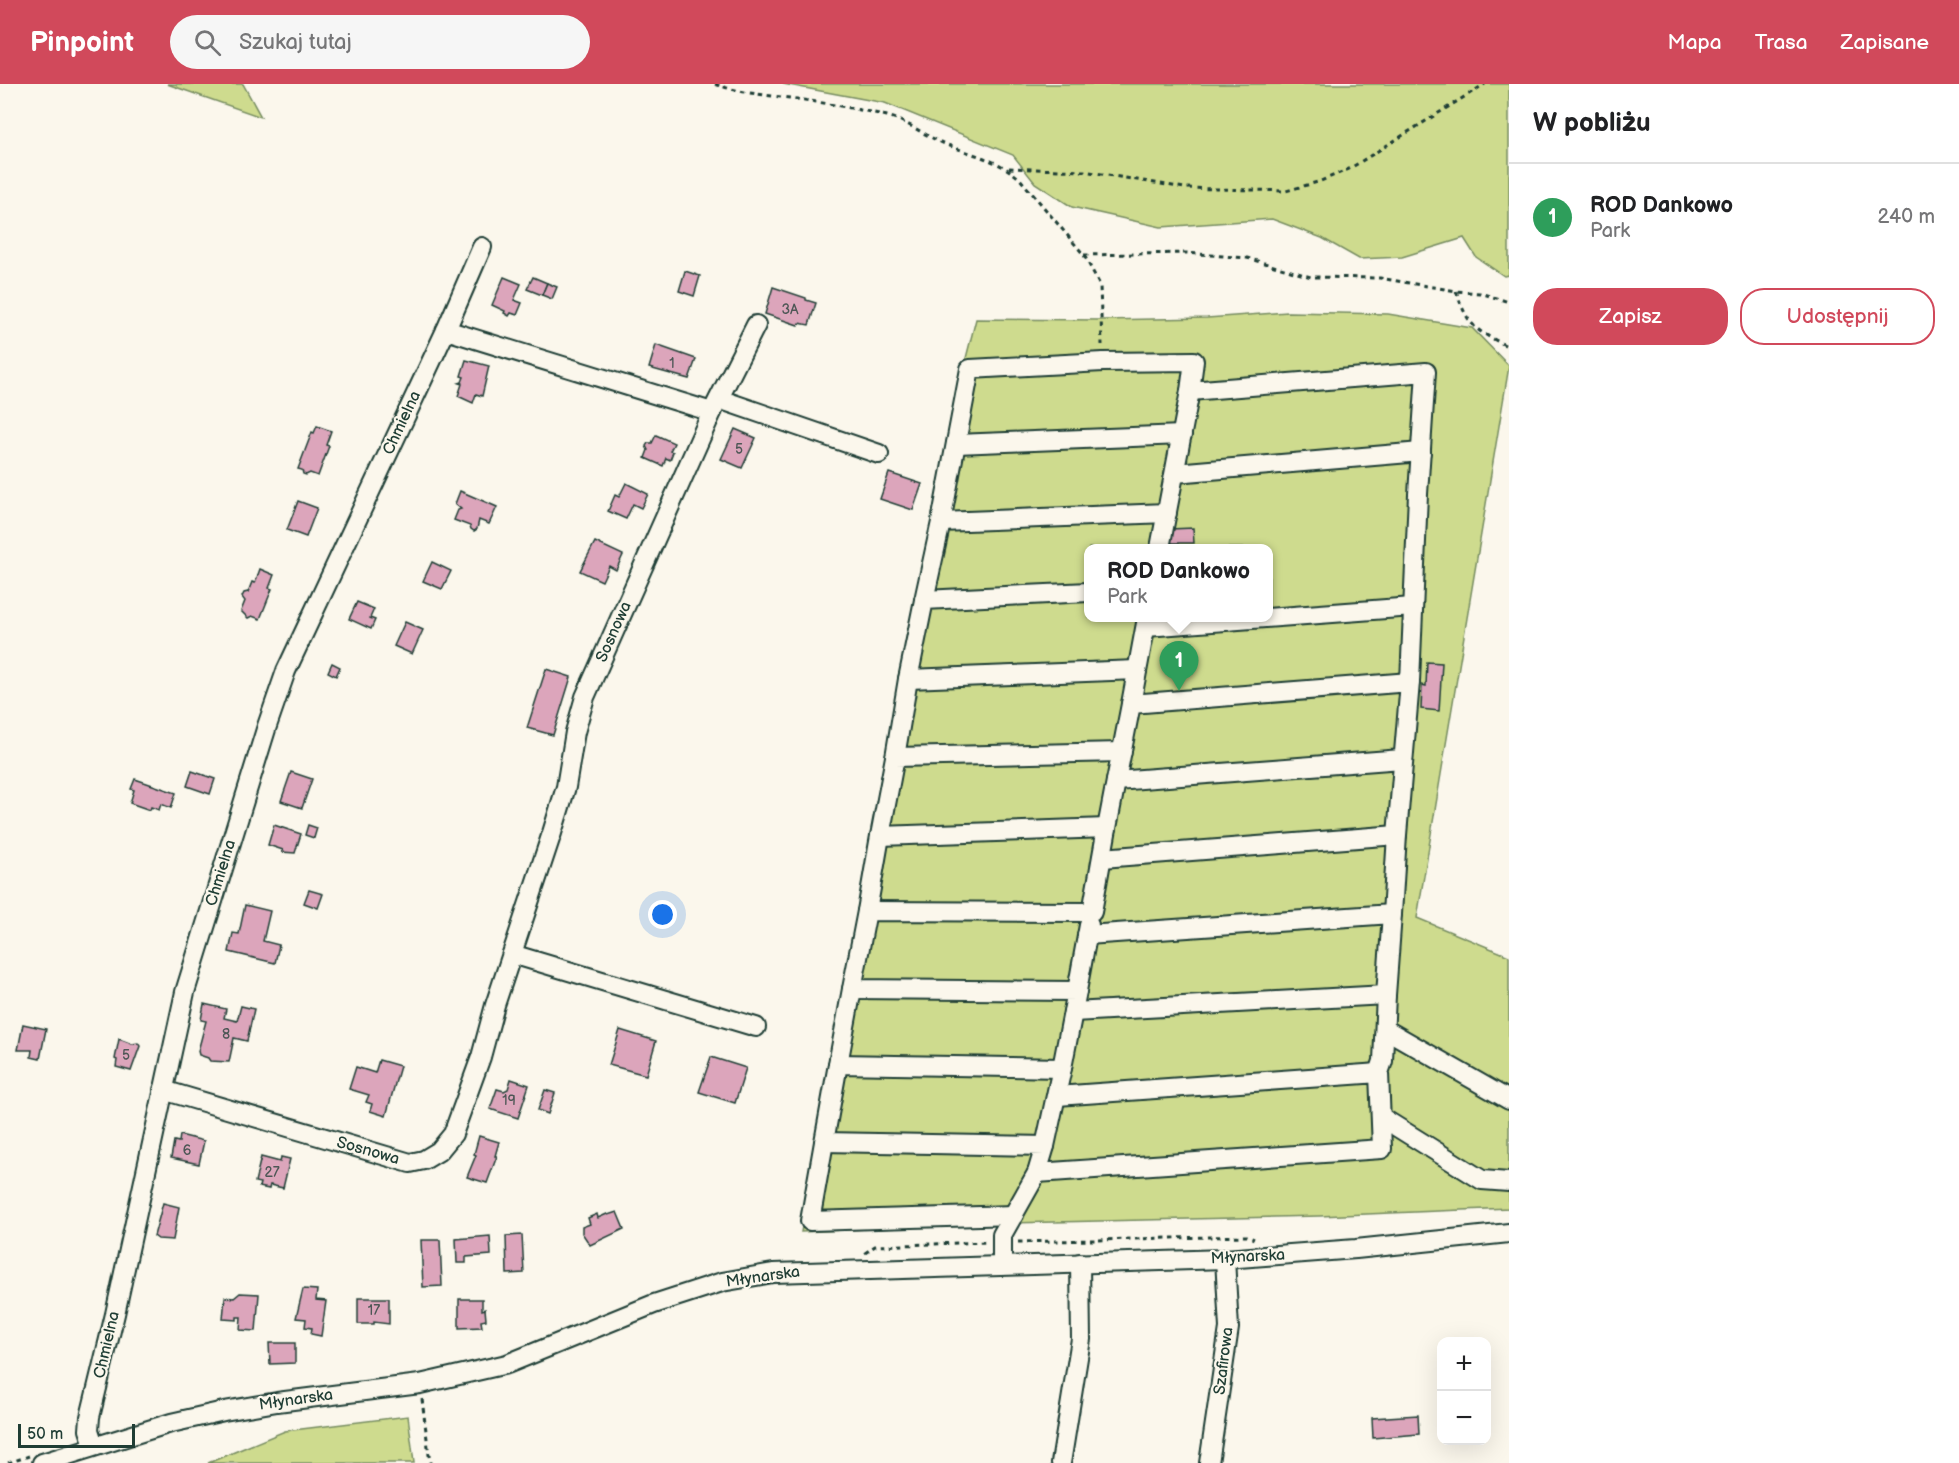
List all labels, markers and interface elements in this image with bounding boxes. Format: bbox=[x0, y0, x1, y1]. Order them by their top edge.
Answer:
search box bbox=[170, 15, 590, 69]
text: Pinpoint bbox=[30, 26, 134, 59]
icon: search bbox=[191, 26, 224, 59]
text: Szukaj tutaj bbox=[239, 29, 352, 56]
text: Mapa bbox=[1668, 30, 1722, 55]
text: Trasa bbox=[1755, 30, 1808, 55]
text: Zapisane bbox=[1841, 30, 1929, 55]
text: W pobliżu bbox=[1533, 108, 1651, 139]
text: ROD Dankowo bbox=[1590, 192, 1733, 219]
text: 1 bbox=[1548, 205, 1557, 229]
text: 240 m bbox=[1878, 205, 1935, 229]
text: Park bbox=[1590, 219, 1630, 243]
button: Zapisz bbox=[1533, 288, 1728, 345]
button: Udostępnij bbox=[1740, 288, 1935, 345]
house number: 3A bbox=[781, 301, 799, 318]
house number: 1 bbox=[669, 355, 675, 372]
street label: Chmielna bbox=[379, 388, 425, 458]
house number: 5 bbox=[735, 441, 743, 458]
popup bbox=[1084, 544, 1273, 622]
text: ROD Dankowo bbox=[1107, 558, 1250, 585]
text: Park bbox=[1107, 585, 1147, 609]
street label: Sosnowa bbox=[592, 599, 636, 665]
pin: 1 bbox=[1160, 642, 1198, 691]
street label: Chmielna bbox=[202, 838, 240, 908]
your location bbox=[648, 900, 677, 929]
house number: 8 bbox=[222, 1026, 230, 1043]
house number: 5 bbox=[122, 1047, 130, 1064]
house number: 19 bbox=[502, 1092, 516, 1109]
street label: Sosnowa bbox=[334, 1133, 402, 1169]
house number: 6 bbox=[183, 1142, 192, 1159]
house number: 27 bbox=[264, 1164, 280, 1181]
street label: Młynarska bbox=[1210, 1246, 1286, 1268]
street label: Młynarska bbox=[725, 1262, 801, 1292]
house number: 17 bbox=[368, 1302, 380, 1319]
street label: Chmielna bbox=[90, 1310, 124, 1380]
street label: Szafirowa bbox=[1210, 1326, 1238, 1396]
map controls bbox=[1437, 1337, 1491, 1445]
button: + bbox=[1437, 1337, 1491, 1391]
street label: Młynarska bbox=[258, 1385, 334, 1415]
button: − bbox=[1437, 1391, 1491, 1445]
scale bar bbox=[18, 1421, 135, 1448]
text: 50 m bbox=[27, 1425, 63, 1444]

